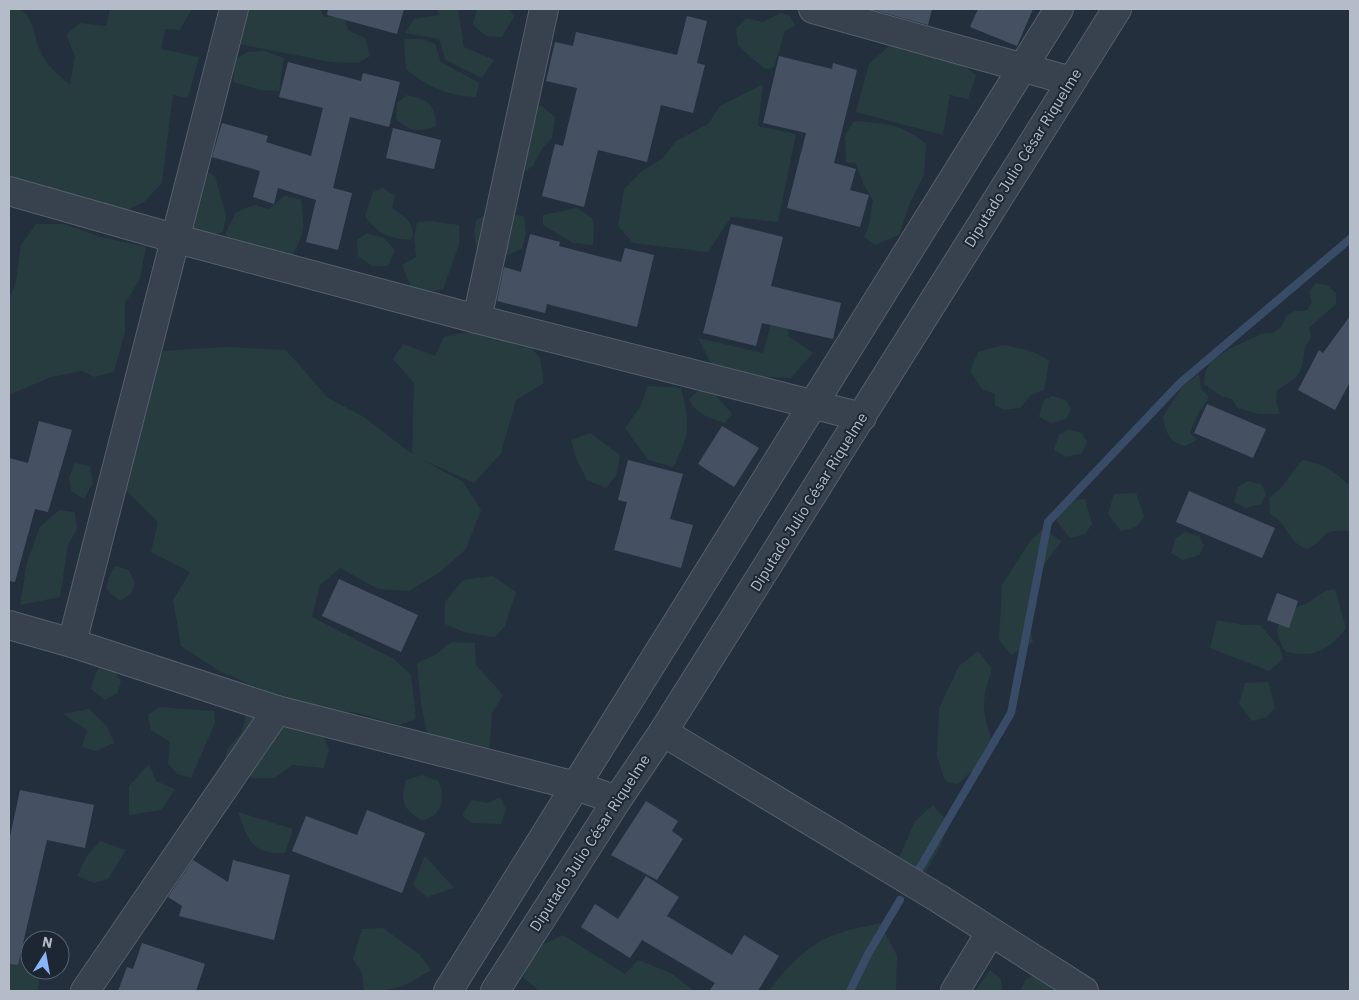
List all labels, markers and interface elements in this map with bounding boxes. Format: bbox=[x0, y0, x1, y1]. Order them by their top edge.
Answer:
street label: Diputado Julio César Riquelme bbox=[960, 65, 1085, 251]
street label: Diputado Julio César Riquelme bbox=[746, 409, 871, 595]
street label: Diputado Julio César Riquelme bbox=[525, 751, 654, 935]
north arrow bbox=[20, 930, 70, 980]
text: N bbox=[41, 932, 54, 952]

